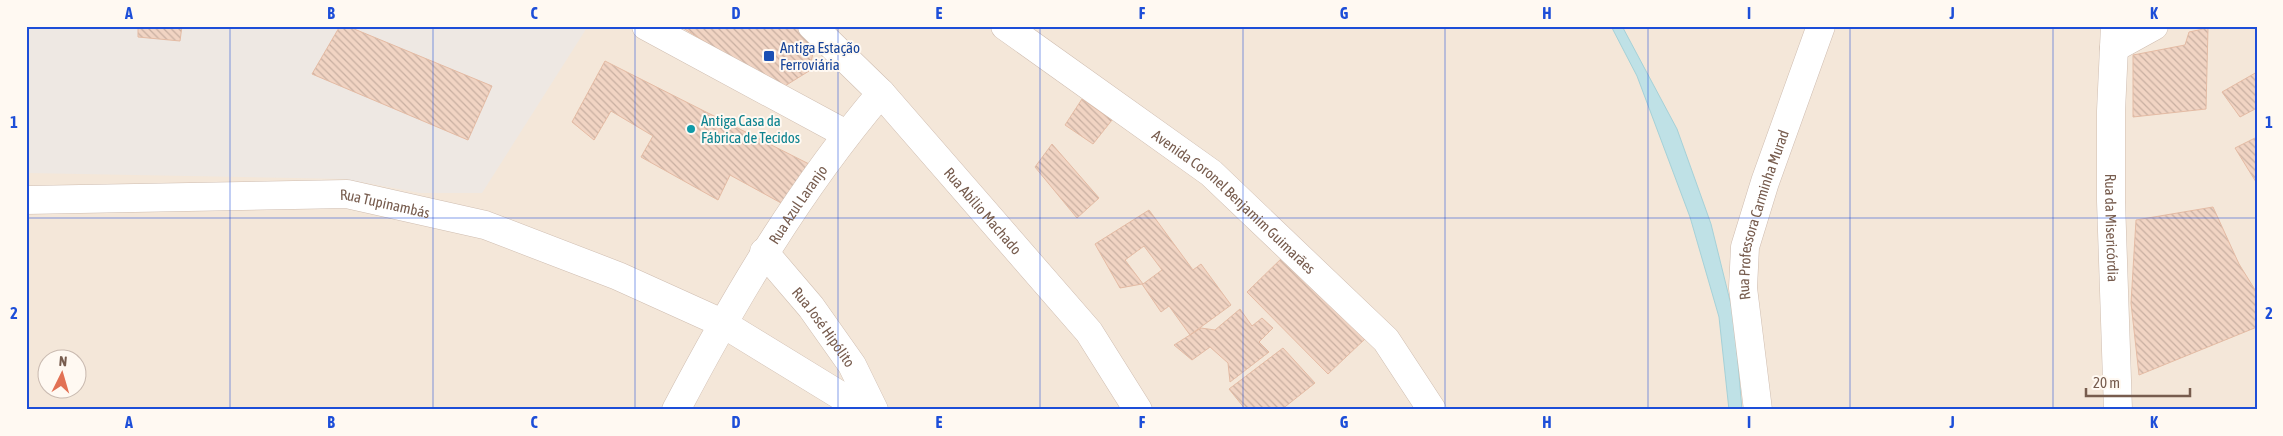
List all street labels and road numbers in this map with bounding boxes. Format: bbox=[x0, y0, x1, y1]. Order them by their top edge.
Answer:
street label: Avenida Coronel Benjamim Guimarães bbox=[1149, 126, 1319, 277]
street label: Rua Professora Carminha Murad bbox=[1734, 127, 1792, 301]
street label: Rua Azul Laranjo bbox=[765, 162, 830, 247]
street label: Rua Abílio Machado bbox=[941, 164, 1026, 257]
street label: Rua da Misericórdia bbox=[2102, 174, 2122, 282]
street label: Rua Tupinambás bbox=[340, 185, 432, 221]
street label: Rua José Hipólito bbox=[789, 283, 859, 370]

